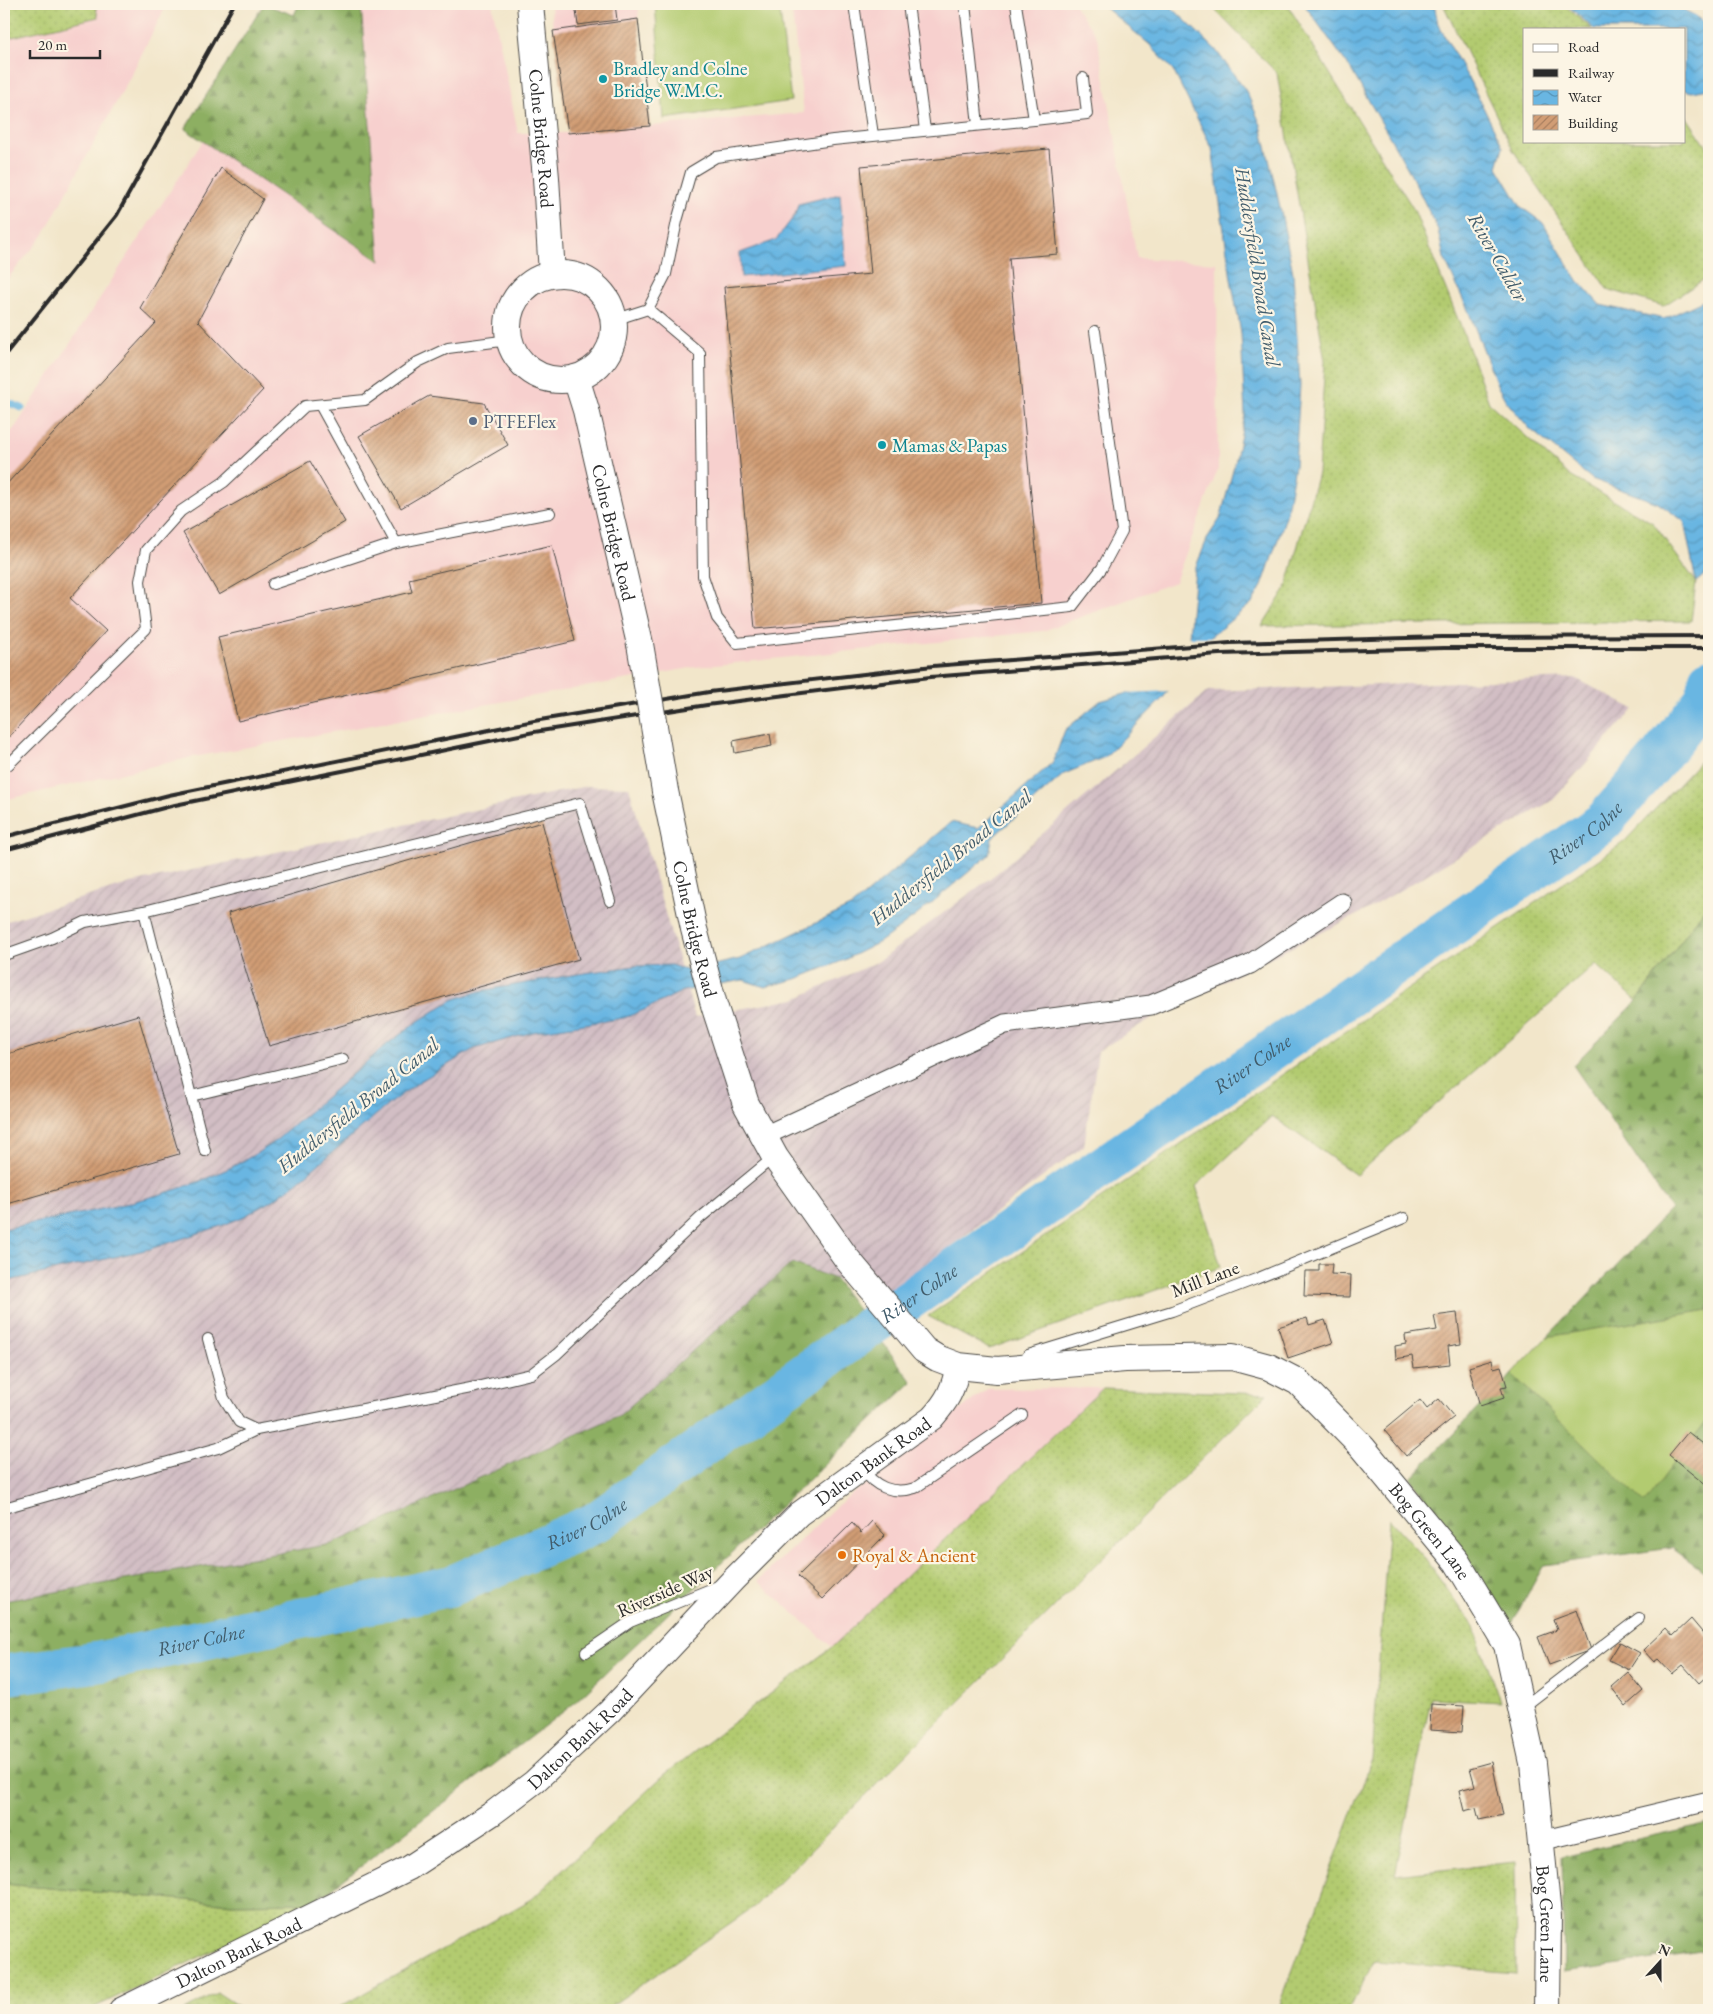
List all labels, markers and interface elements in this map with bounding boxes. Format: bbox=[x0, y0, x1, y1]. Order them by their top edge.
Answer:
scale bar bbox=[30, 28, 100, 60]
legend bbox=[1523, 28, 1686, 142]
text: 20 m bbox=[38, 35, 67, 54]
text: Road bbox=[1568, 37, 1600, 56]
place label: Bradley and Colne Bridge W.M.C. bbox=[613, 56, 747, 103]
text: Railway bbox=[1568, 63, 1615, 82]
street label: Colne Bridge Road bbox=[524, 68, 560, 209]
marker: Bradley and Colne Bridge W.M.C. bbox=[597, 73, 609, 85]
text: Water bbox=[1568, 87, 1602, 106]
text: Building bbox=[1568, 113, 1618, 132]
water label: Huddersfield Broad Canal bbox=[1229, 165, 1287, 370]
water label: River Calder bbox=[1462, 208, 1535, 307]
place label: PTFEFlex bbox=[483, 409, 557, 434]
marker: PTFEFlex bbox=[467, 415, 479, 427]
place label: Mamas & Papas bbox=[892, 433, 1007, 458]
marker: Mamas & Papas bbox=[876, 439, 888, 451]
street label: Colne Bridge Road bbox=[586, 461, 642, 603]
water label: Huddersfield Broad Canal bbox=[864, 783, 1038, 931]
water label: River Colne bbox=[1542, 796, 1628, 870]
street label: Colne Bridge Road bbox=[667, 858, 724, 1000]
water label: River Colne bbox=[1208, 1028, 1296, 1100]
water label: Huddersfield Broad Canal bbox=[271, 1031, 445, 1179]
street label: Mill Lane bbox=[1167, 1255, 1243, 1303]
water label: River Colne bbox=[874, 1257, 963, 1329]
street label: Dalton Bank Road bbox=[810, 1410, 936, 1511]
street label: Bog Green Lane bbox=[1384, 1477, 1477, 1584]
water label: River Colne bbox=[541, 1491, 632, 1556]
place label: Royal & Ancient bbox=[852, 1543, 976, 1568]
marker: Royal & Ancient bbox=[836, 1549, 848, 1561]
street label: Riverside Way bbox=[613, 1558, 718, 1623]
water label: River Colne bbox=[154, 1618, 247, 1662]
street label: Dalton Bank Road bbox=[521, 1682, 638, 1795]
street label: Bog Green Lane bbox=[1531, 1864, 1561, 1983]
street label: Dalton Bank Road bbox=[172, 1910, 306, 1994]
north arrow bbox=[1636, 1936, 1686, 1986]
text: N bbox=[1656, 1939, 1674, 1961]

